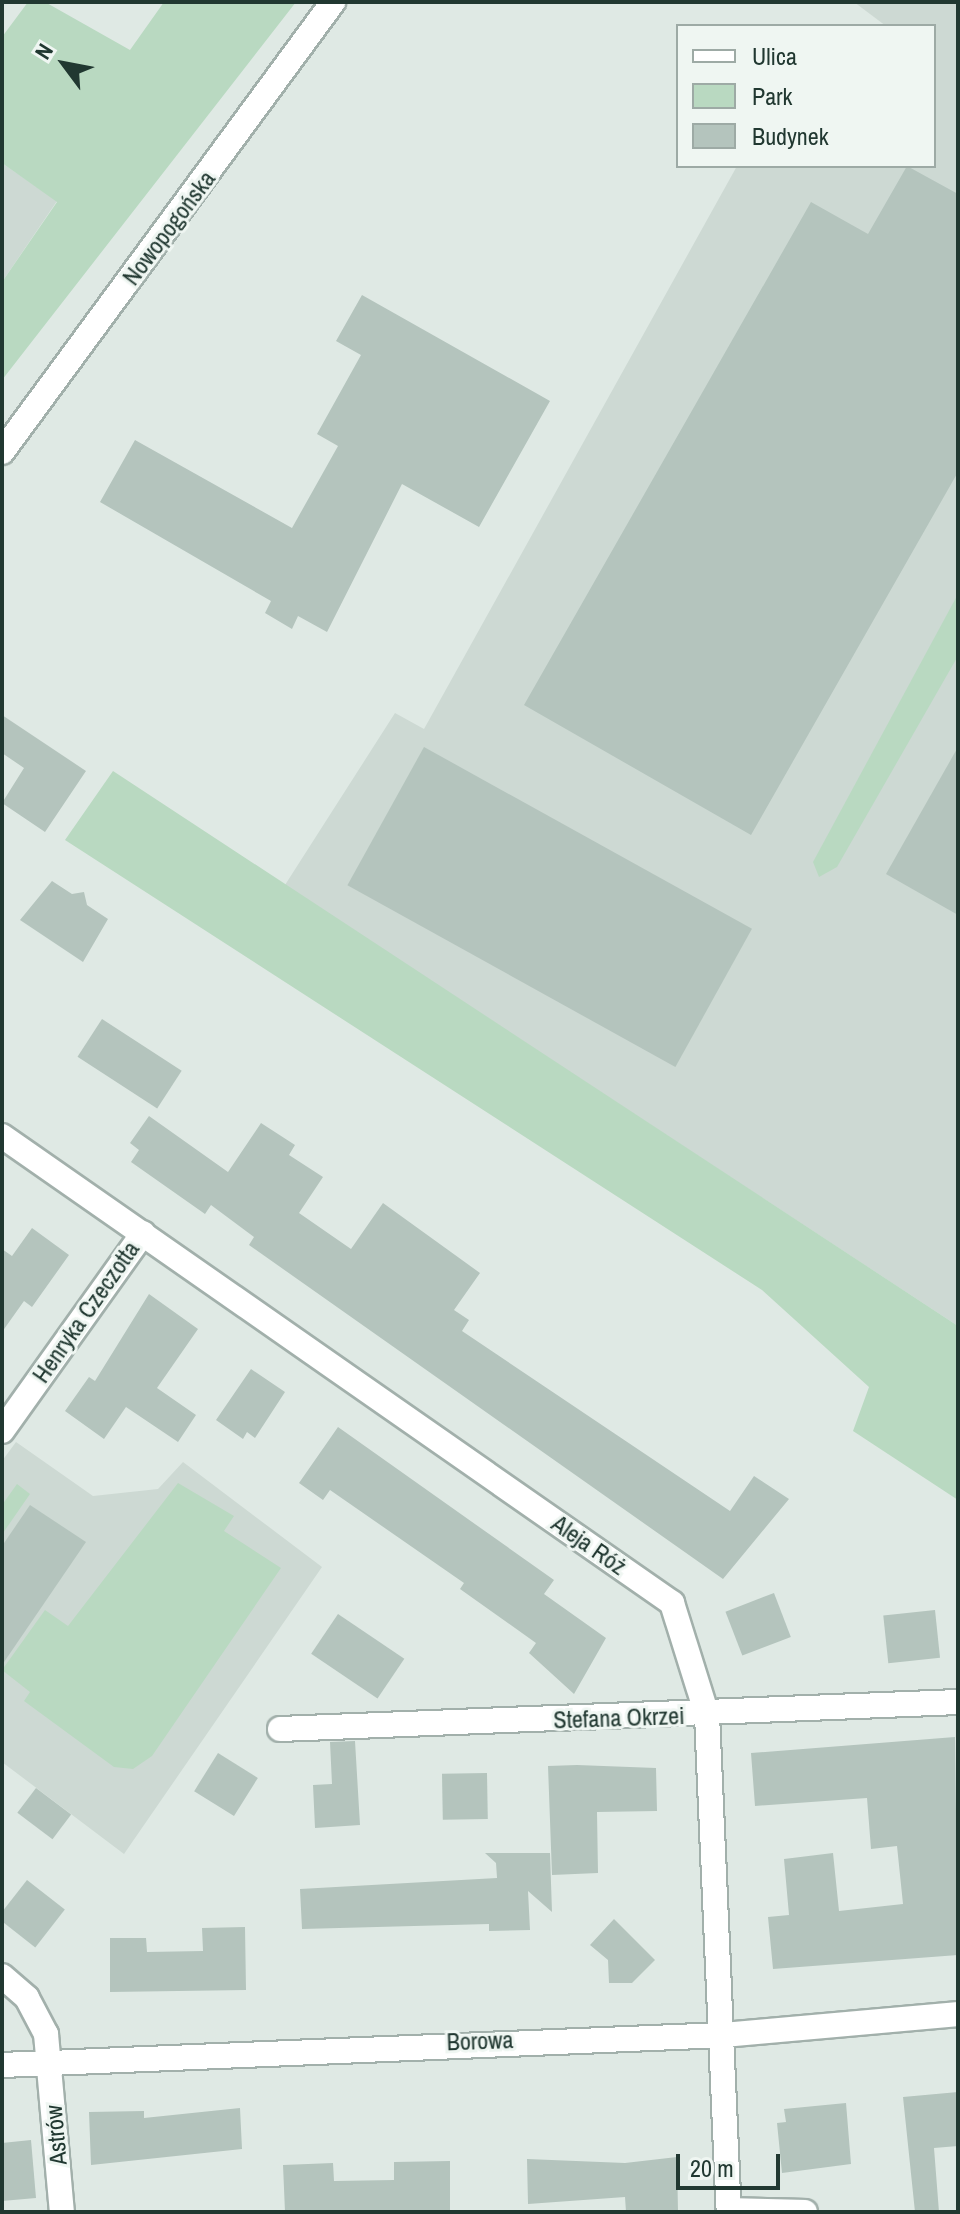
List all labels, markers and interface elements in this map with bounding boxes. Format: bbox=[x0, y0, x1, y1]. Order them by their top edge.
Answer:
north arrow bbox=[24, 24, 104, 104]
legend bbox=[676, 24, 936, 168]
text: N bbox=[27, 38, 60, 65]
text: Ulica bbox=[752, 40, 797, 72]
text: Park bbox=[752, 80, 792, 112]
text: Budynek bbox=[752, 120, 829, 152]
street label: Nowopogońska bbox=[117, 165, 221, 291]
street label: Henryka Czeczotta bbox=[27, 1236, 145, 1388]
street label: Aleja Róż bbox=[546, 1509, 632, 1581]
street label: Stefana Okrzei bbox=[553, 1701, 685, 1735]
street label: Borowa bbox=[446, 2025, 514, 2057]
street label: Astrów bbox=[39, 2104, 73, 2166]
scale bar bbox=[680, 2138, 784, 2188]
text: 20 m bbox=[690, 2152, 734, 2184]

